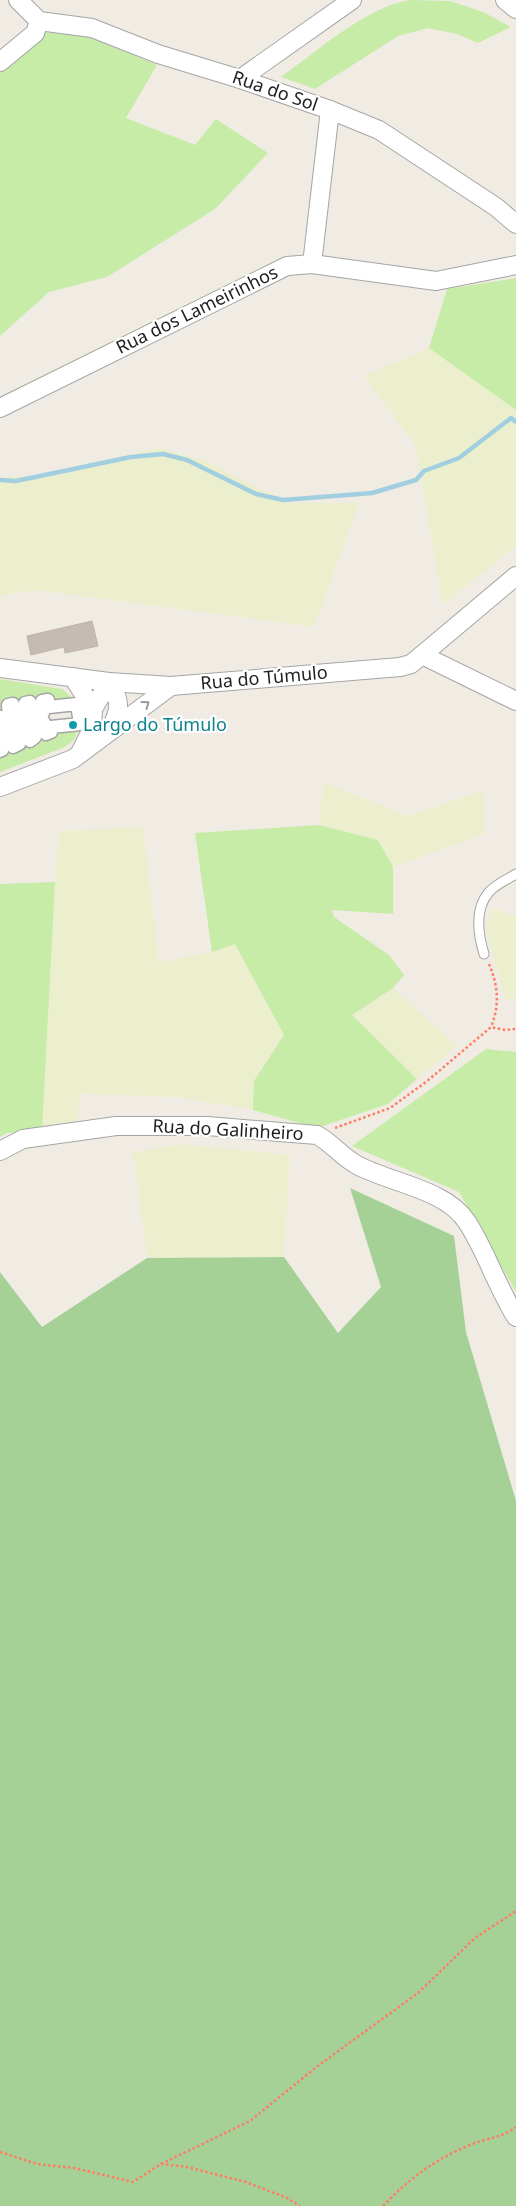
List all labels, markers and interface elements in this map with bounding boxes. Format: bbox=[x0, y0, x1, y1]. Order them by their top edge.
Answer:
street label: Rua do Sol bbox=[229, 64, 321, 116]
street label: Rua dos Lameirinhos bbox=[112, 259, 282, 359]
street label: Rua do Túmulo bbox=[199, 659, 328, 695]
one-way arrow bbox=[140, 701, 149, 709]
place label: Largo do Túmulo bbox=[83, 712, 227, 736]
marker: Largo do Túmulo bbox=[67, 719, 79, 731]
street label: Rua do Galinheiro bbox=[152, 1113, 304, 1145]

